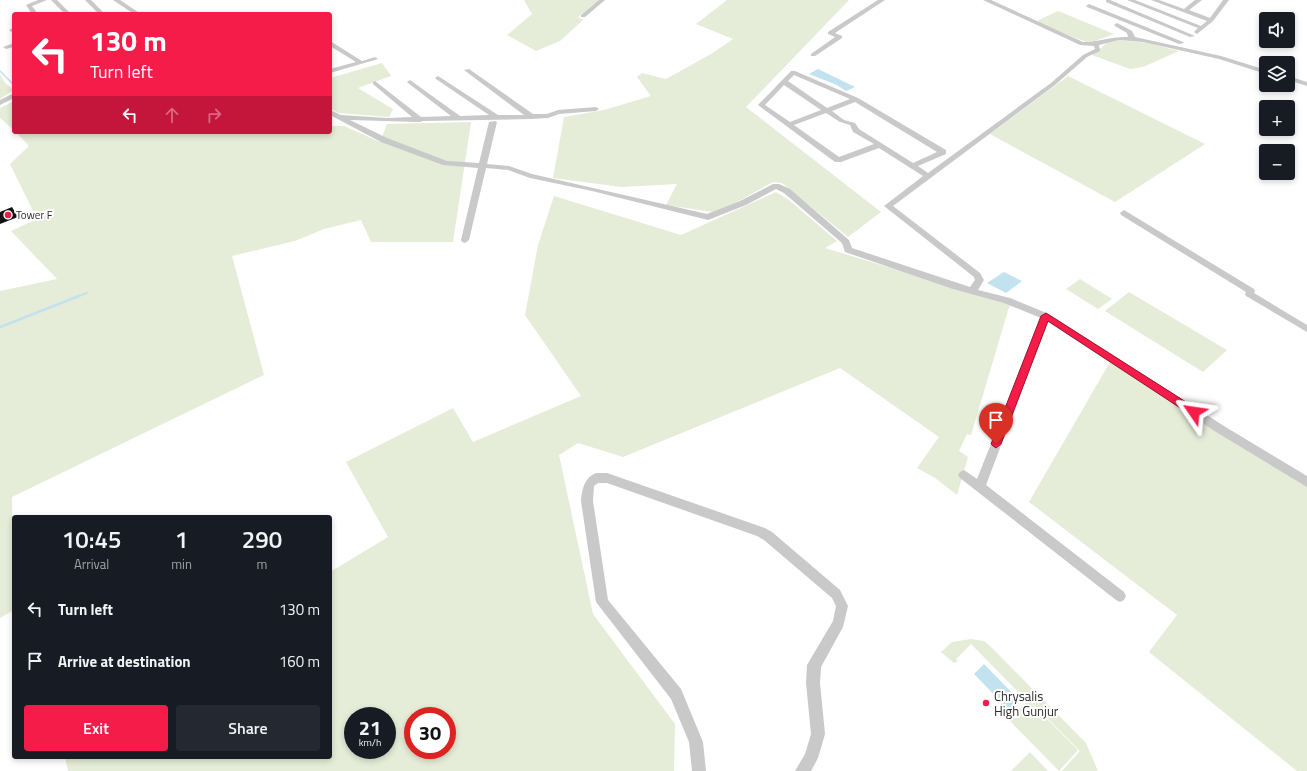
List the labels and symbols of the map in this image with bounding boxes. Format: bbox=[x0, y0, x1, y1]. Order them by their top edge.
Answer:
place label: Tower F bbox=[16, 207, 53, 223]
marker: Tower F bbox=[3, 210, 13, 220]
position arrow bbox=[1173, 391, 1215, 433]
pin bbox=[979, 403, 1013, 444]
place label: Chrysalis High Gunjur bbox=[994, 686, 1059, 721]
marker: Chrysalis High Gunjur bbox=[981, 698, 991, 708]
speed limit sign: 30 bbox=[404, 707, 456, 759]

